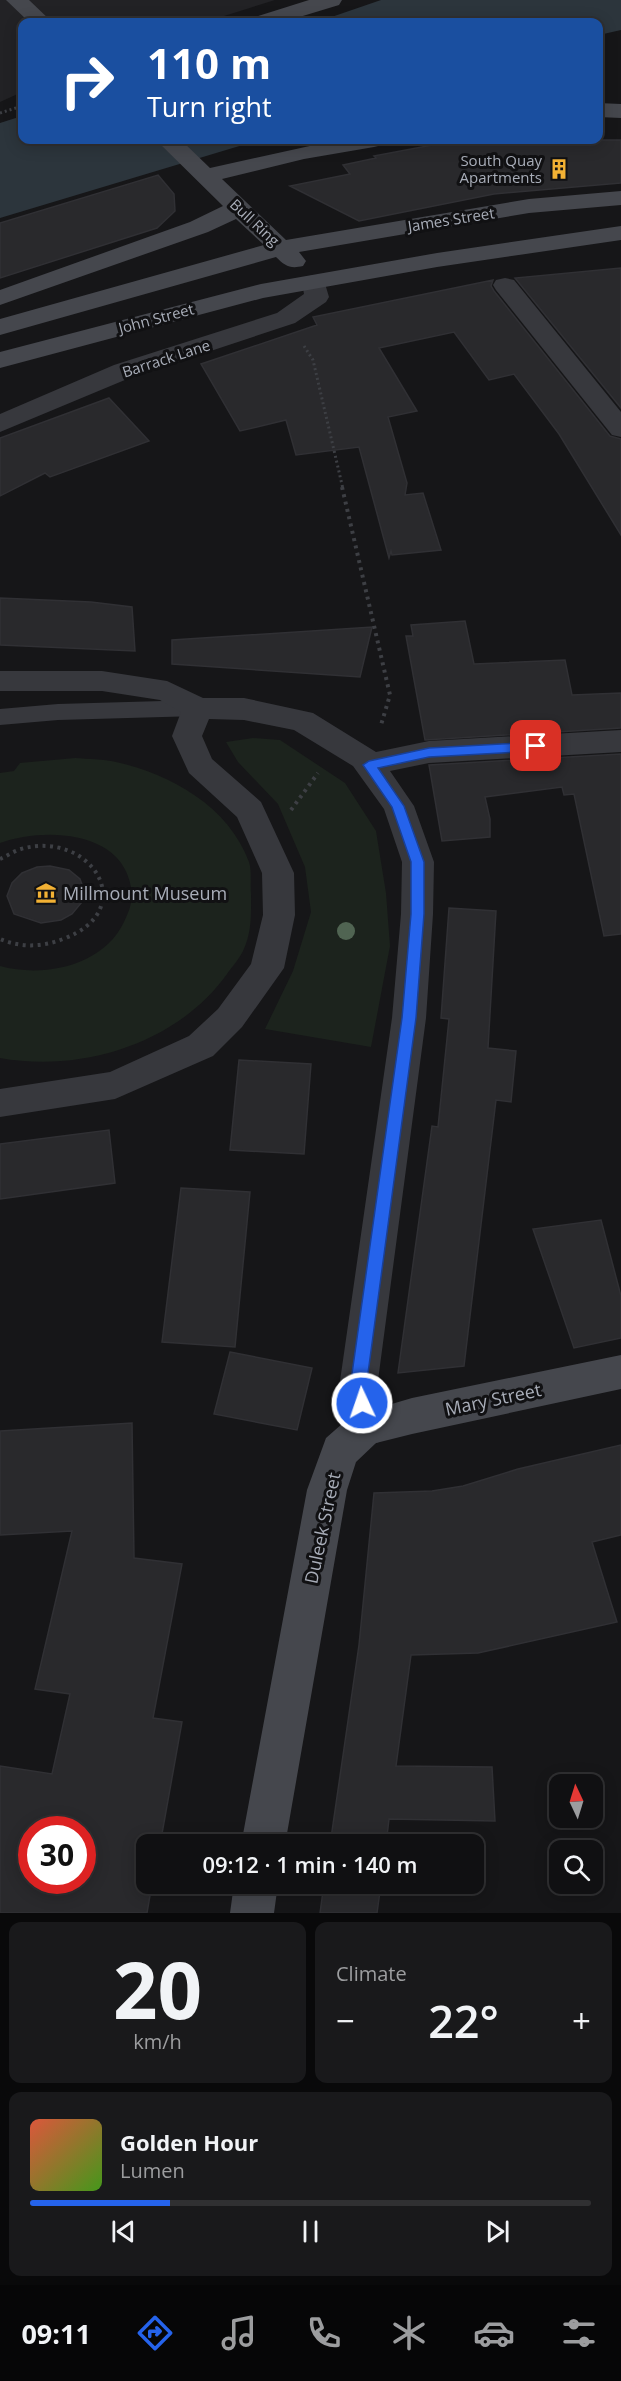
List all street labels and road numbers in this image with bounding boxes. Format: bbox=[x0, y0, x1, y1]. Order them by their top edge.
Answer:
street label: Bull Ring bbox=[226, 194, 284, 250]
street label: James Street bbox=[404, 202, 496, 236]
street label: John Street bbox=[114, 298, 196, 338]
street label: Barrack Lane bbox=[119, 334, 213, 382]
street label: Mary Street bbox=[443, 1377, 543, 1421]
street label: Duleek Street bbox=[298, 1470, 346, 1586]

